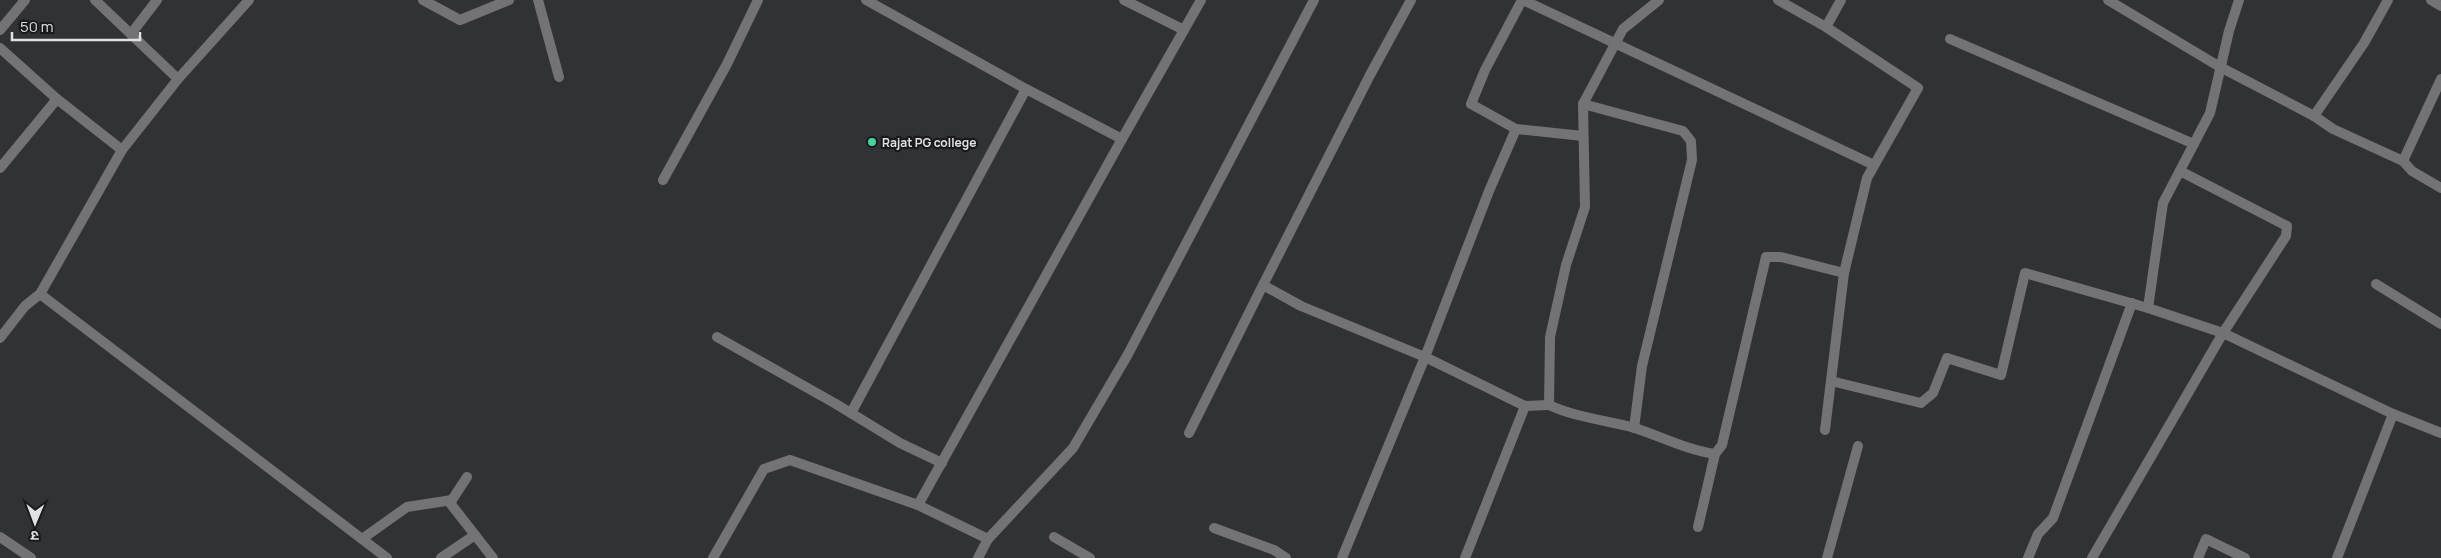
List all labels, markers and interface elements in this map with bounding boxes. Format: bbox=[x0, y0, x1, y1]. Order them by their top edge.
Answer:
scale bar bbox=[12, 10, 140, 42]
text: 50 m bbox=[20, 16, 54, 37]
place label: Rajat PG college bbox=[882, 134, 976, 151]
marker: Rajat PG college bbox=[866, 136, 878, 148]
north arrow bbox=[10, 498, 60, 548]
text: उ bbox=[30, 527, 39, 546]

